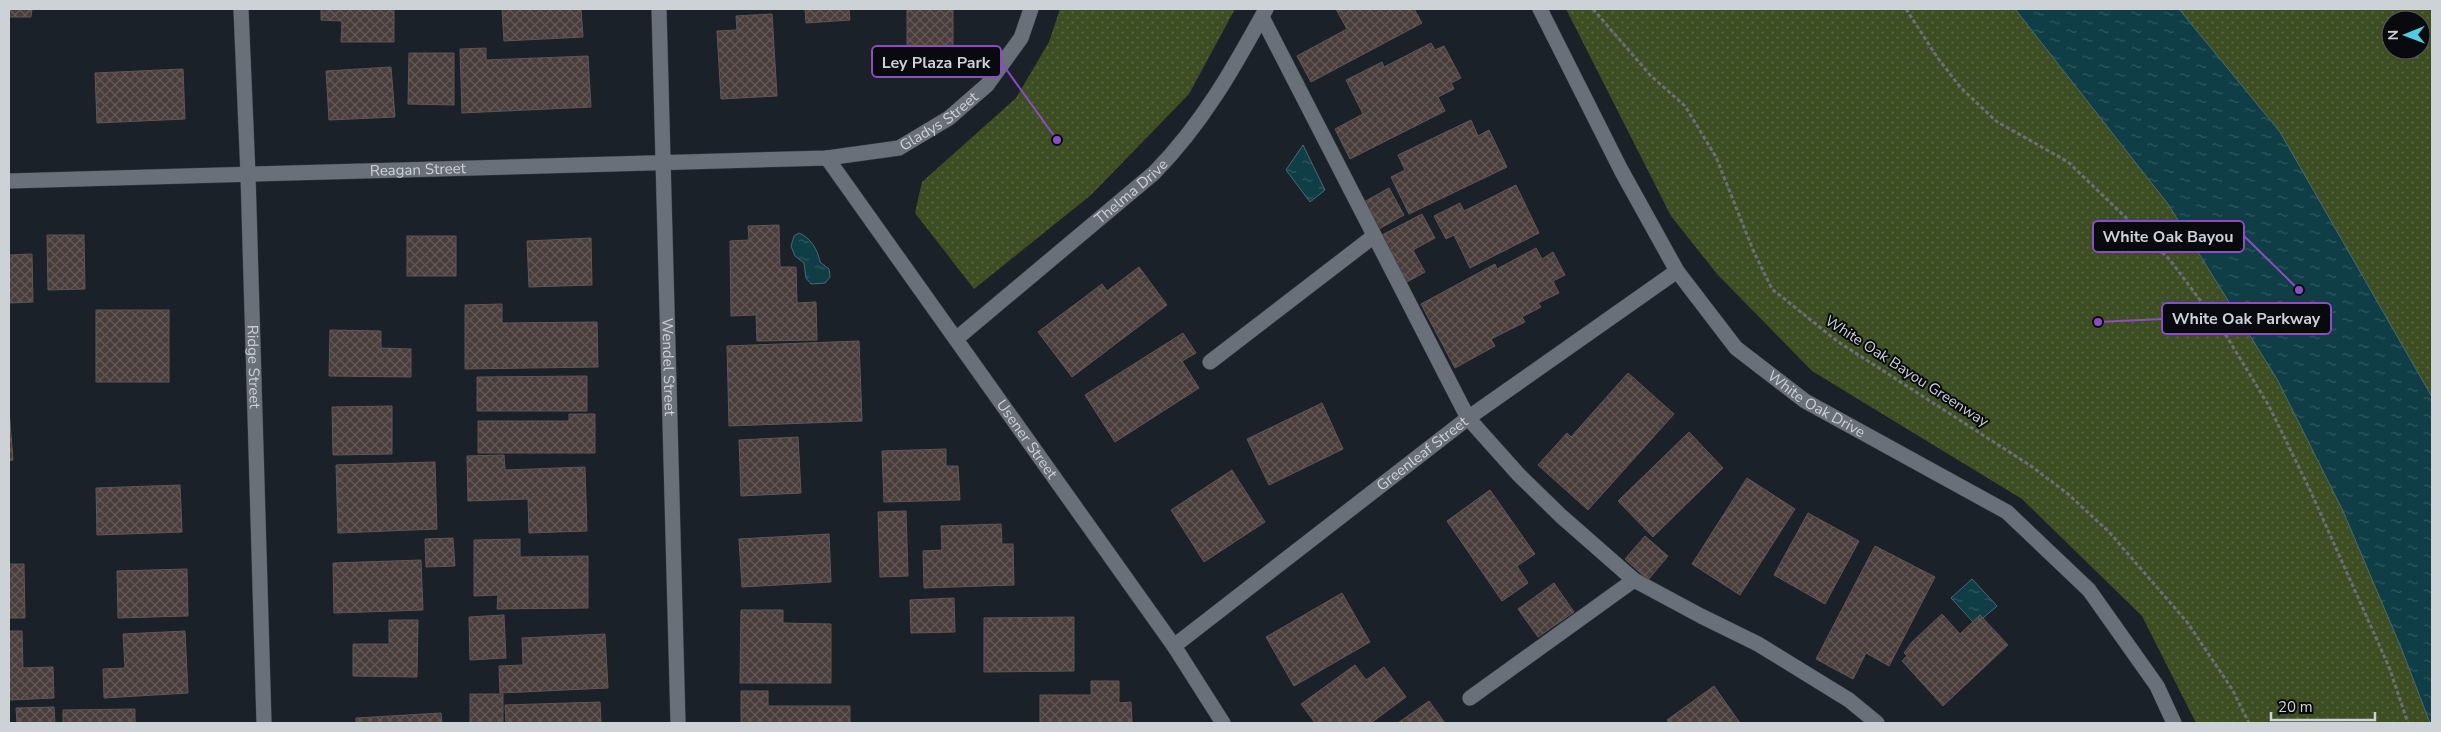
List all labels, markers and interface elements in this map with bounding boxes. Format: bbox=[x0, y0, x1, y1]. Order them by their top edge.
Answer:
north arrow bbox=[2381, 10, 2431, 60]
text: N bbox=[2384, 30, 2403, 41]
callout: Ley Plaza Park bbox=[872, 46, 1001, 77]
text: Ley Plaza Park bbox=[882, 52, 991, 74]
street label: Gladys Street bbox=[896, 87, 983, 155]
street label: Thelma Drive bbox=[1090, 155, 1172, 229]
street label: Reagan Street bbox=[370, 158, 467, 181]
callout: White Oak Bayou bbox=[2093, 221, 2244, 252]
text: White Oak Bayou bbox=[2103, 226, 2233, 248]
callout: White Oak Parkway bbox=[2162, 303, 2331, 334]
text: White Oak Parkway bbox=[2172, 308, 2321, 330]
street label: White Oak Bayou Greenway bbox=[1821, 311, 1993, 432]
street label: Wendel Street bbox=[657, 318, 680, 417]
street label: Ridge Street bbox=[242, 325, 265, 410]
street label: White Oak Drive bbox=[1763, 366, 1869, 442]
street label: Usener Street bbox=[992, 396, 1062, 483]
street label: Greenleaf Street bbox=[1372, 411, 1473, 495]
scale bar bbox=[2271, 690, 2375, 722]
text: 20 m bbox=[2278, 697, 2313, 717]

